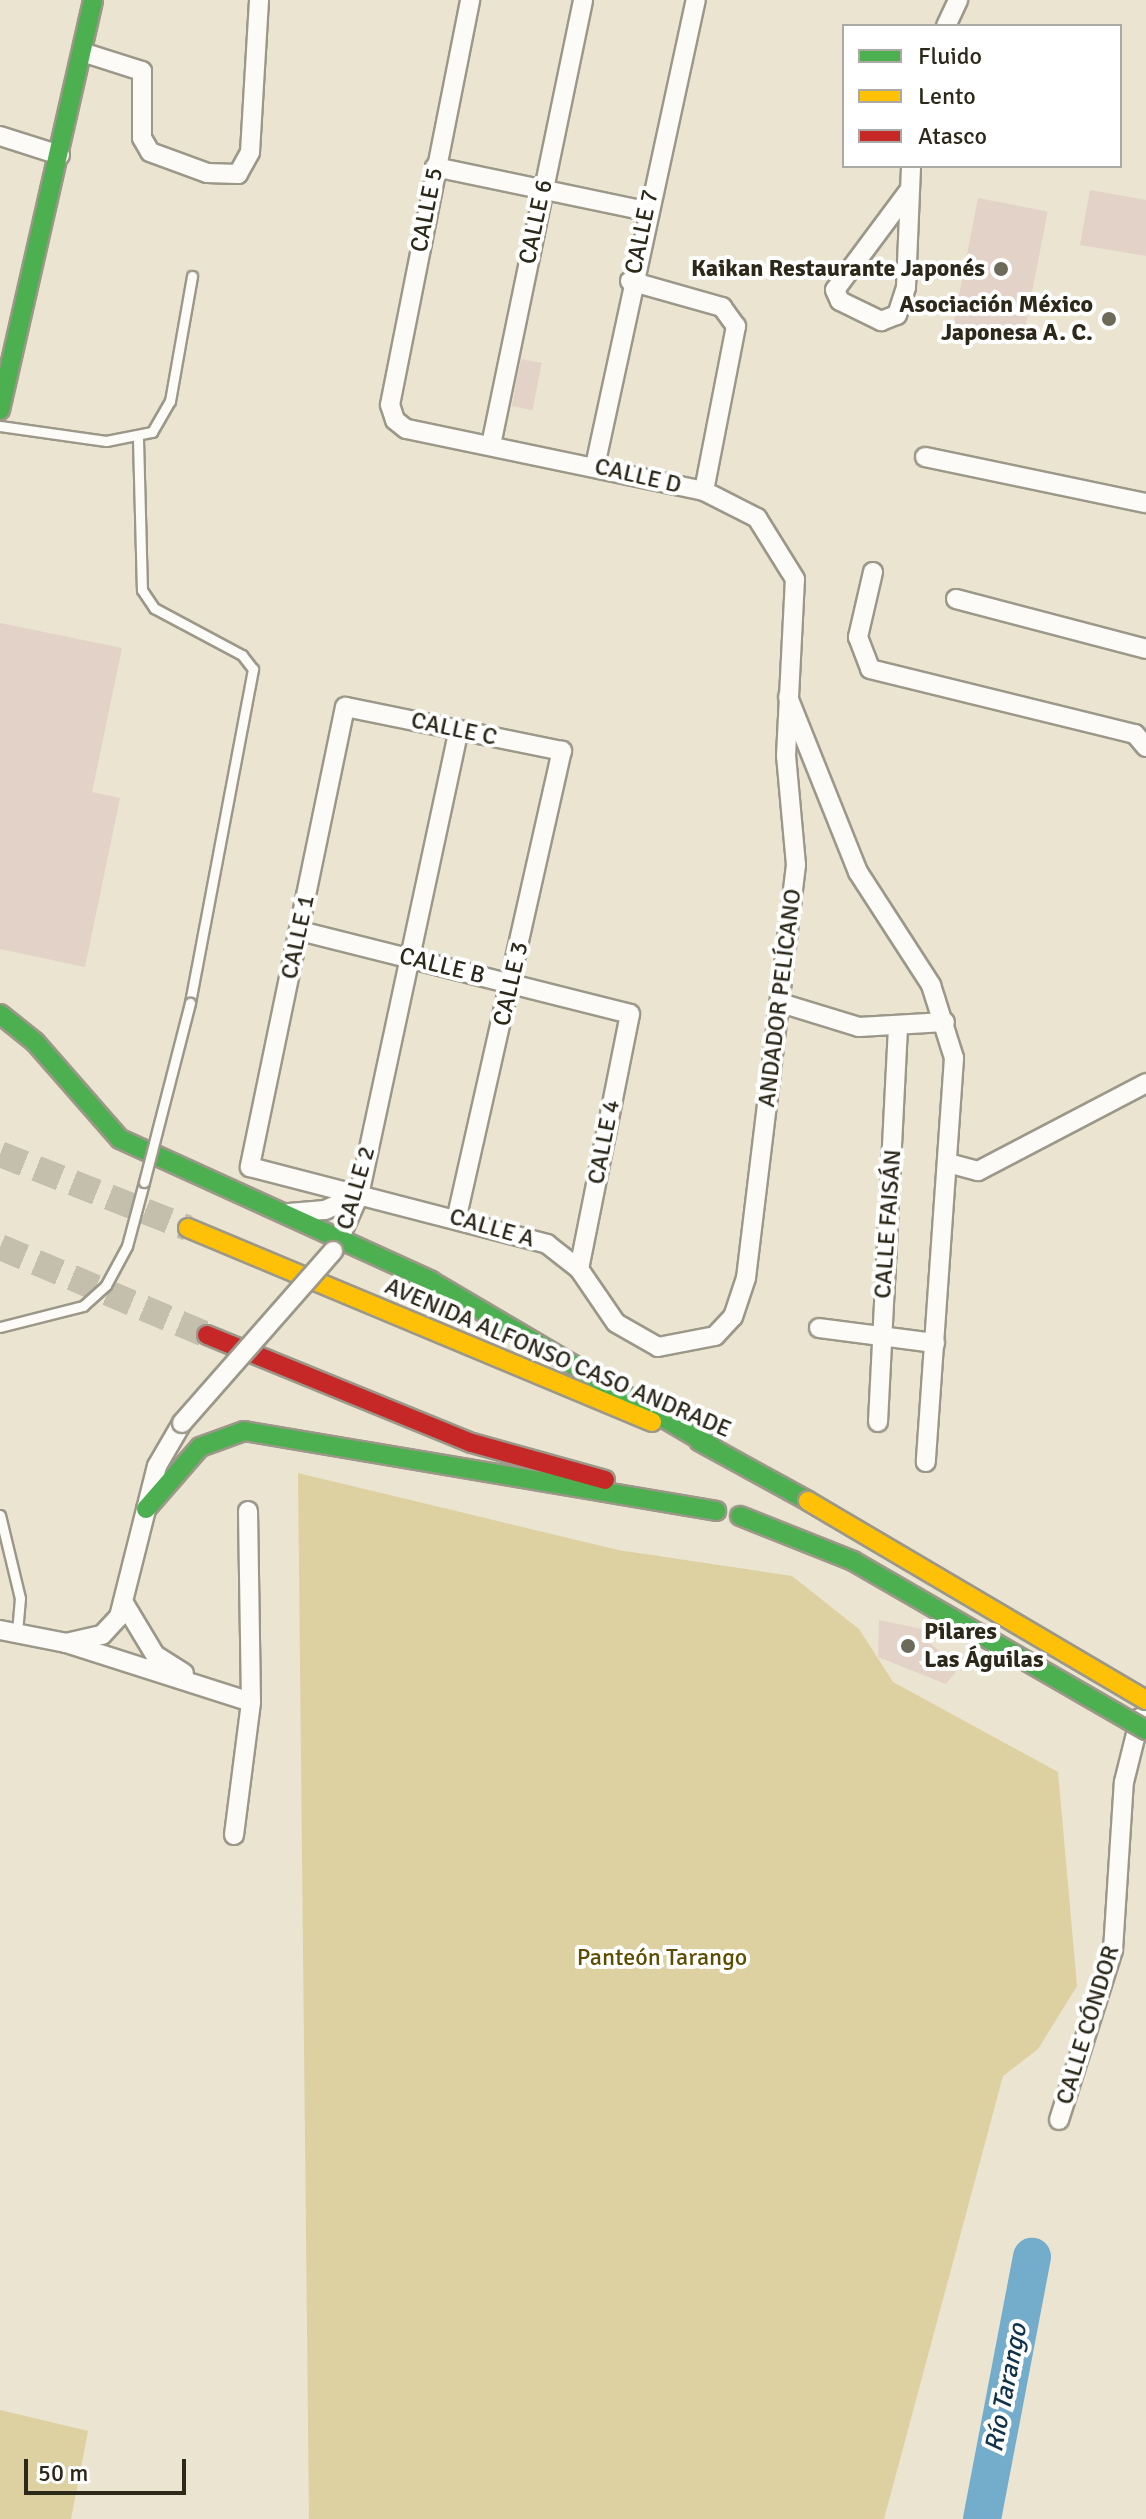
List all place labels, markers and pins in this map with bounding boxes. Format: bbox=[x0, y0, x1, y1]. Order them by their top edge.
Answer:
place label: Kaikan Restaurante Japonés bbox=[691, 255, 985, 283]
marker: Kaikan Restaurante Japonés bbox=[992, 260, 1010, 278]
place label: Asociación México Japonesa A. C. bbox=[899, 291, 1093, 347]
marker: Asociación México Japonesa A. C. bbox=[1100, 310, 1118, 328]
place label: Pilares Las Águilas bbox=[924, 1618, 1044, 1674]
marker: Pilares Las Águilas bbox=[899, 1637, 917, 1655]

